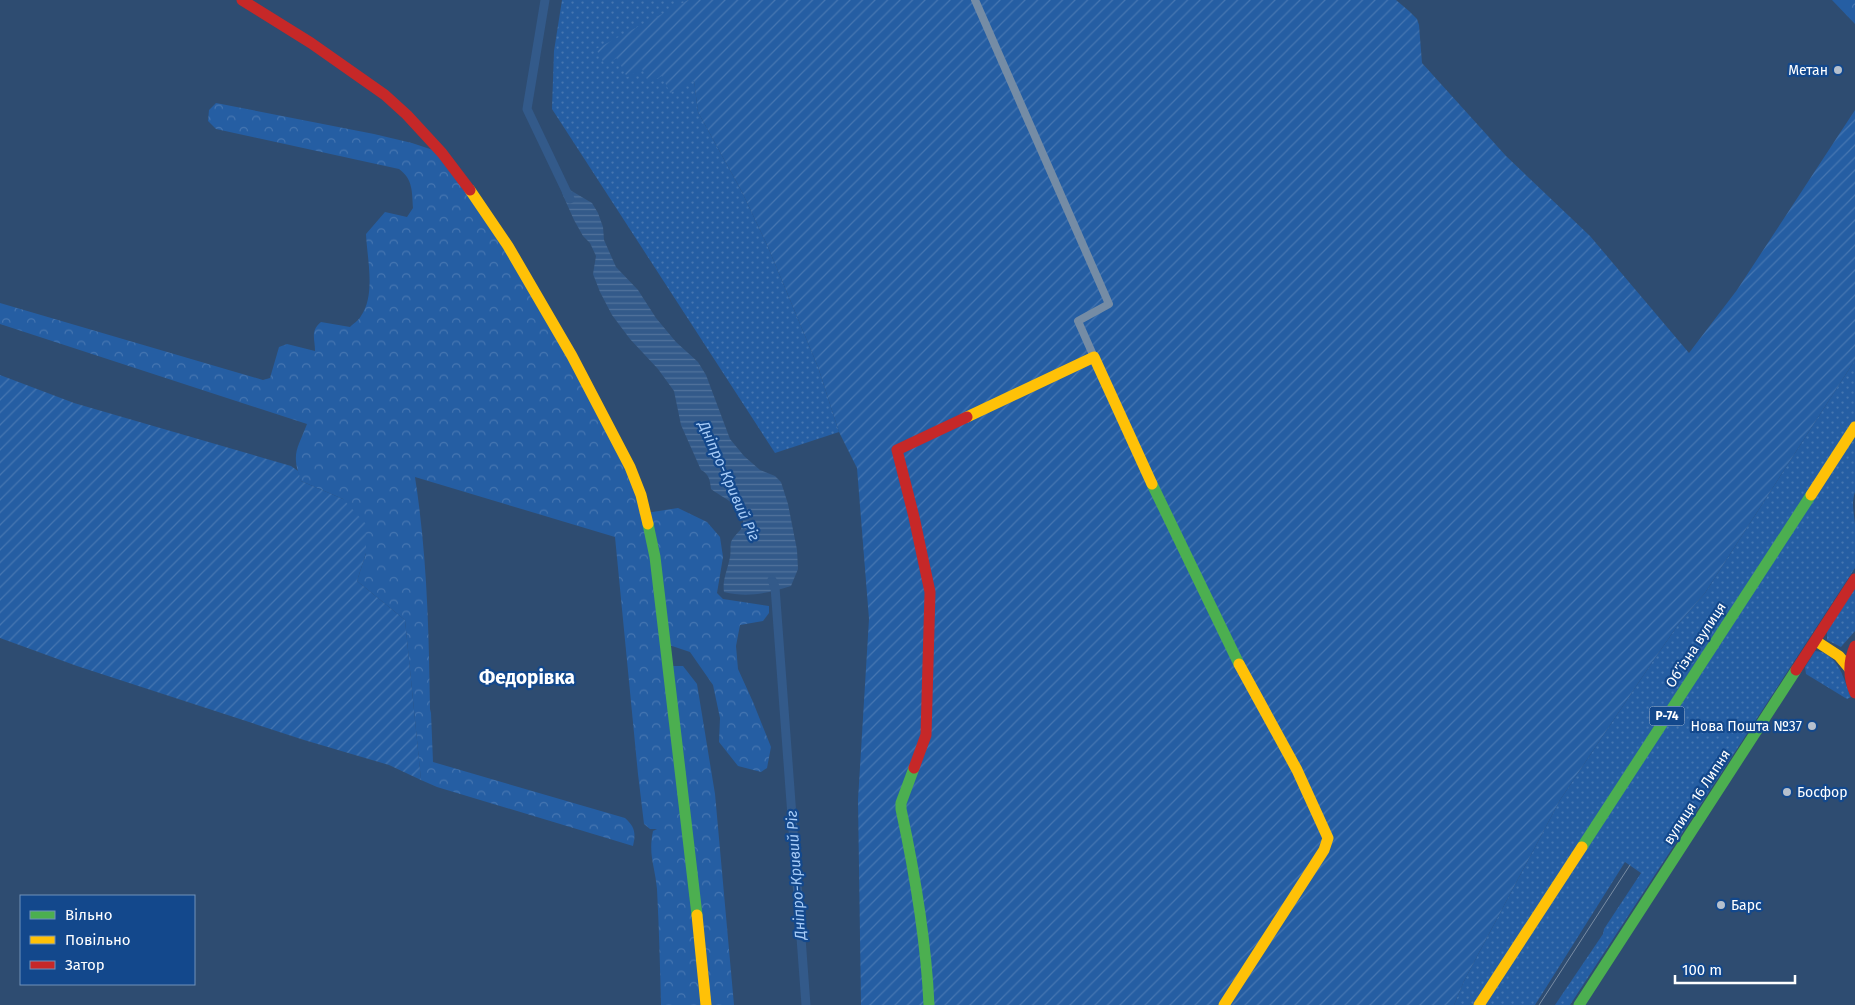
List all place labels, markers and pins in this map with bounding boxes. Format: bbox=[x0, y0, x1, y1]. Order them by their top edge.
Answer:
place label: Метан bbox=[1788, 62, 1828, 79]
marker: Метан bbox=[1832, 64, 1844, 76]
place label: Нова Пошта №37 bbox=[1691, 718, 1802, 735]
marker: Нова Пошта №37 bbox=[1806, 720, 1818, 732]
place label: Босфор bbox=[1797, 784, 1848, 801]
marker: Босфор bbox=[1781, 786, 1793, 798]
place label: Барс bbox=[1731, 897, 1762, 914]
marker: Барс bbox=[1715, 899, 1727, 911]

